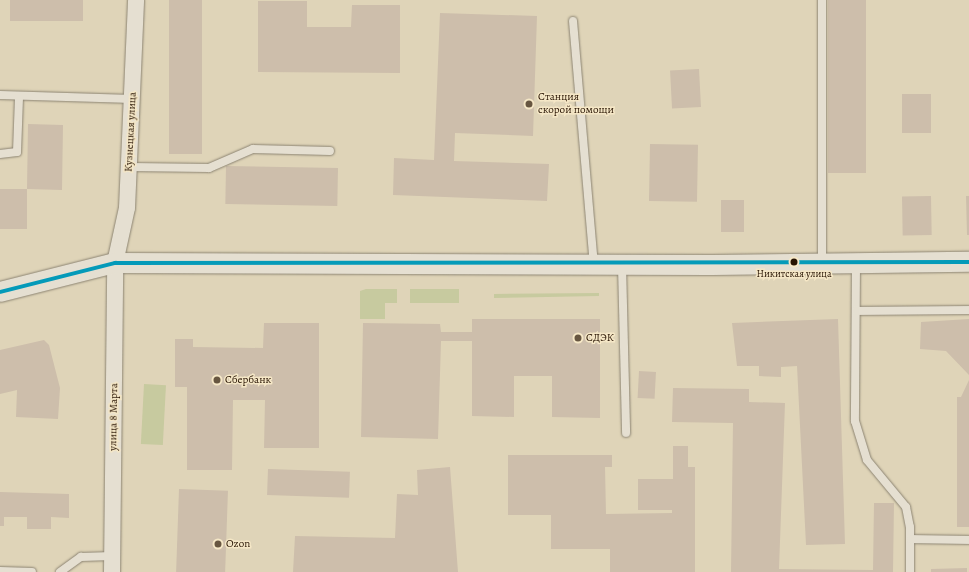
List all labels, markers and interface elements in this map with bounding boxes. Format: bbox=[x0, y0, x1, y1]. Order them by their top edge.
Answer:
place label: Станция скорой помощи bbox=[538, 91, 614, 117]
street label: Кузнецкая улица bbox=[122, 92, 140, 172]
marker: Станция скорой помощи bbox=[523, 98, 535, 110]
marker: Никитская улица bbox=[789, 257, 799, 267]
place label: Никитская улица bbox=[756, 268, 832, 280]
place label: СДЭК bbox=[586, 331, 614, 345]
marker: СДЭК bbox=[573, 333, 583, 343]
place label: Сбербанк bbox=[225, 373, 271, 387]
marker: Сбербанк bbox=[212, 375, 222, 385]
street label: улица 8 Марта bbox=[107, 383, 121, 451]
place label: Ozon bbox=[226, 537, 250, 551]
marker: Ozon bbox=[213, 539, 223, 549]

